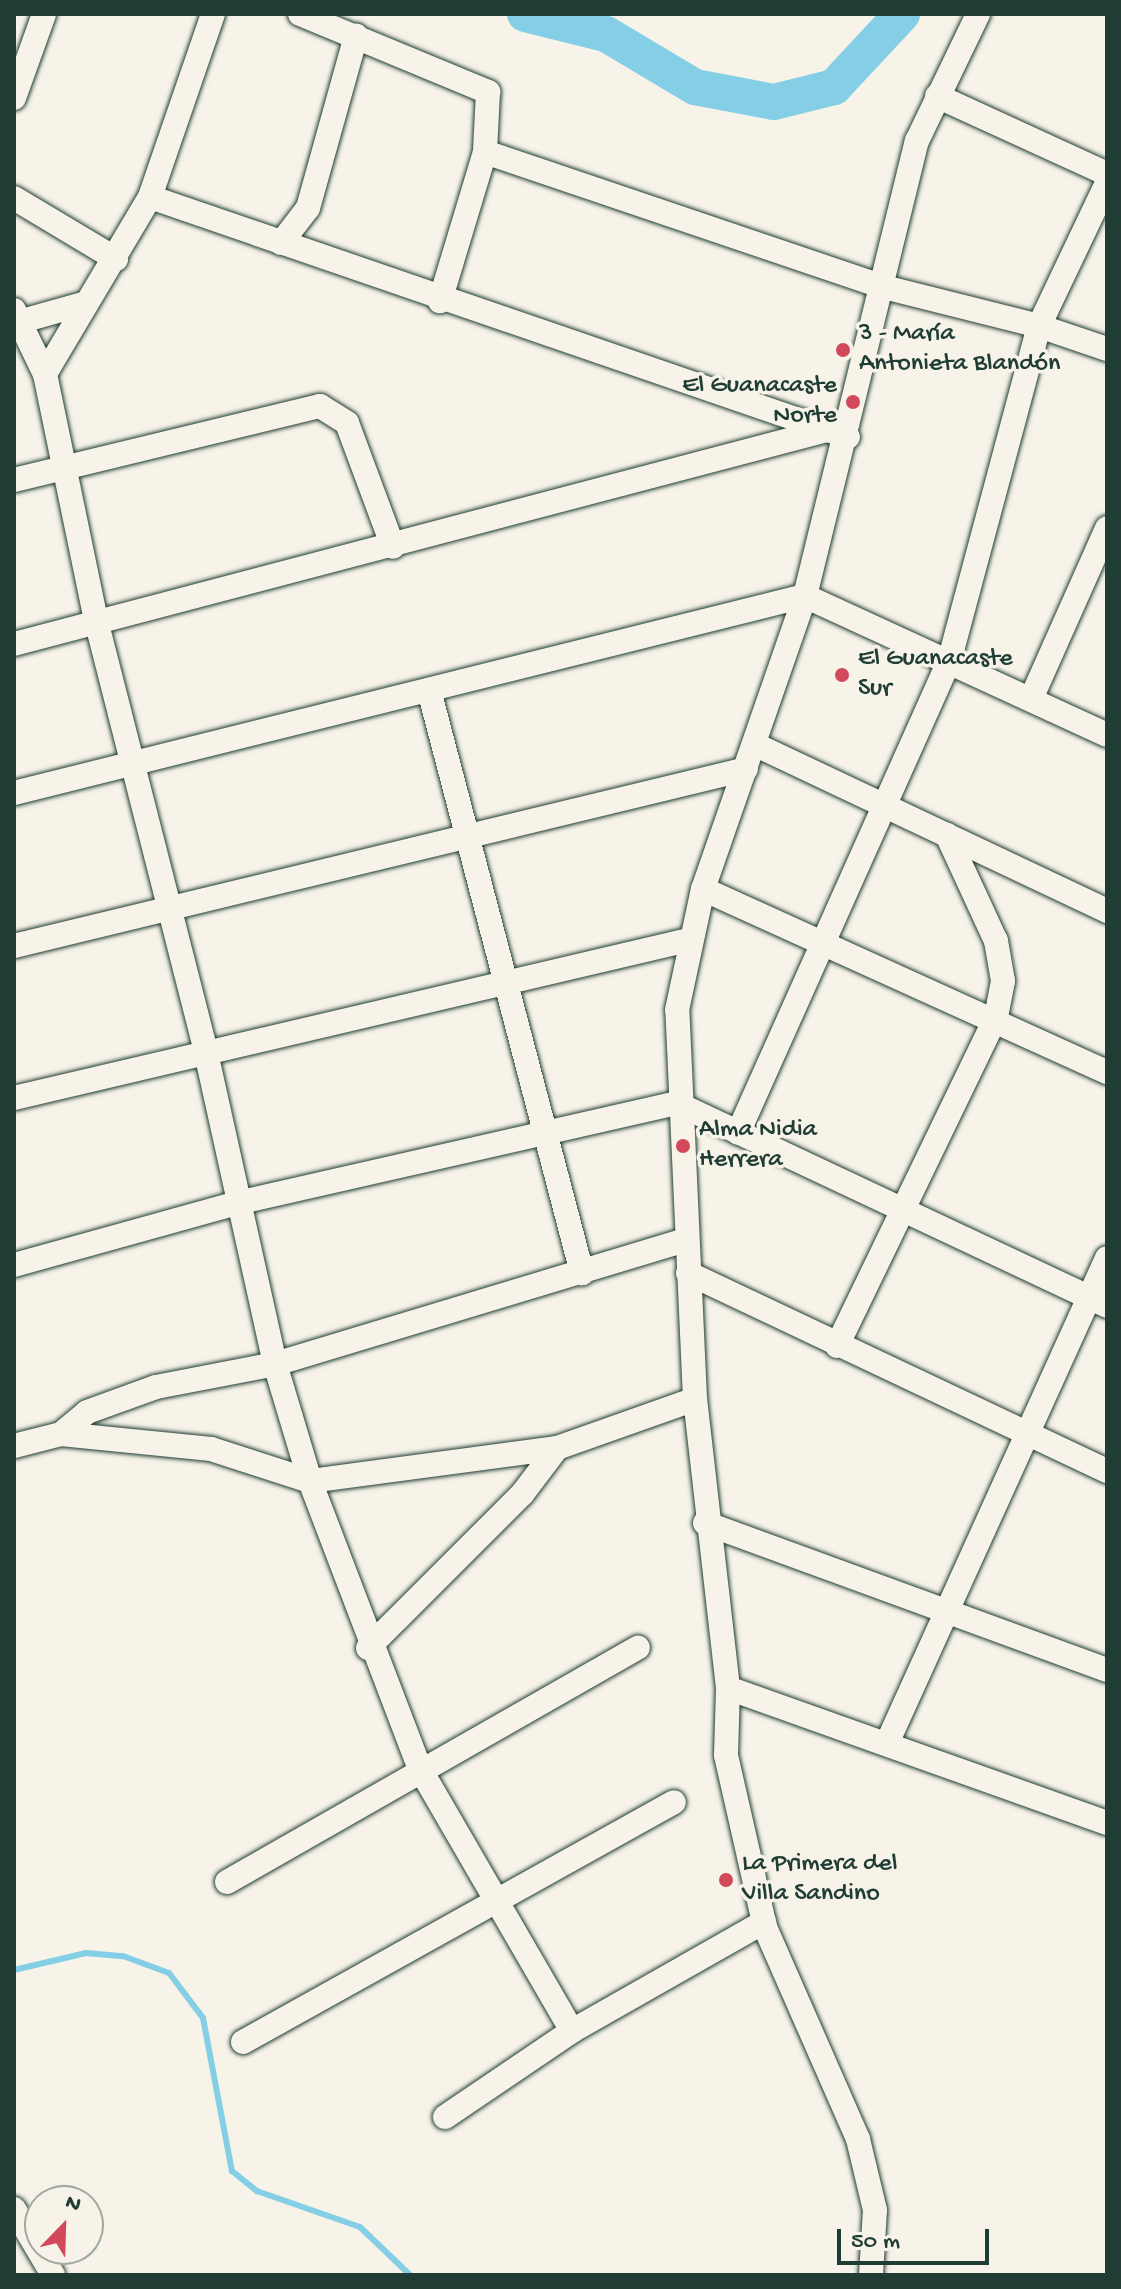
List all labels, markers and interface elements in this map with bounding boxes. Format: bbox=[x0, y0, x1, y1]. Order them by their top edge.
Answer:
place label: 3 - María Antonieta Blandón bbox=[859, 319, 1060, 380]
marker: 3 - María Antonieta Blandón bbox=[834, 341, 852, 359]
place label: El Guanacaste Norte bbox=[682, 371, 837, 432]
marker: El Guanacaste Norte bbox=[844, 393, 862, 411]
place label: El Guanacaste Sur bbox=[858, 644, 1013, 706]
marker: El Guanacaste Sur bbox=[833, 666, 851, 684]
place label: Alma Nidia Herrera bbox=[699, 1115, 817, 1176]
marker: Alma Nidia Herrera bbox=[674, 1137, 692, 1155]
place label: La Primera del Villa Sandino bbox=[742, 1849, 897, 1910]
marker: La Primera del Villa Sandino bbox=[717, 1871, 735, 1889]
north arrow bbox=[24, 2185, 104, 2265]
text: N bbox=[61, 2190, 84, 2220]
scale bar bbox=[841, 2213, 993, 2263]
text: 50 m bbox=[851, 2228, 900, 2257]

